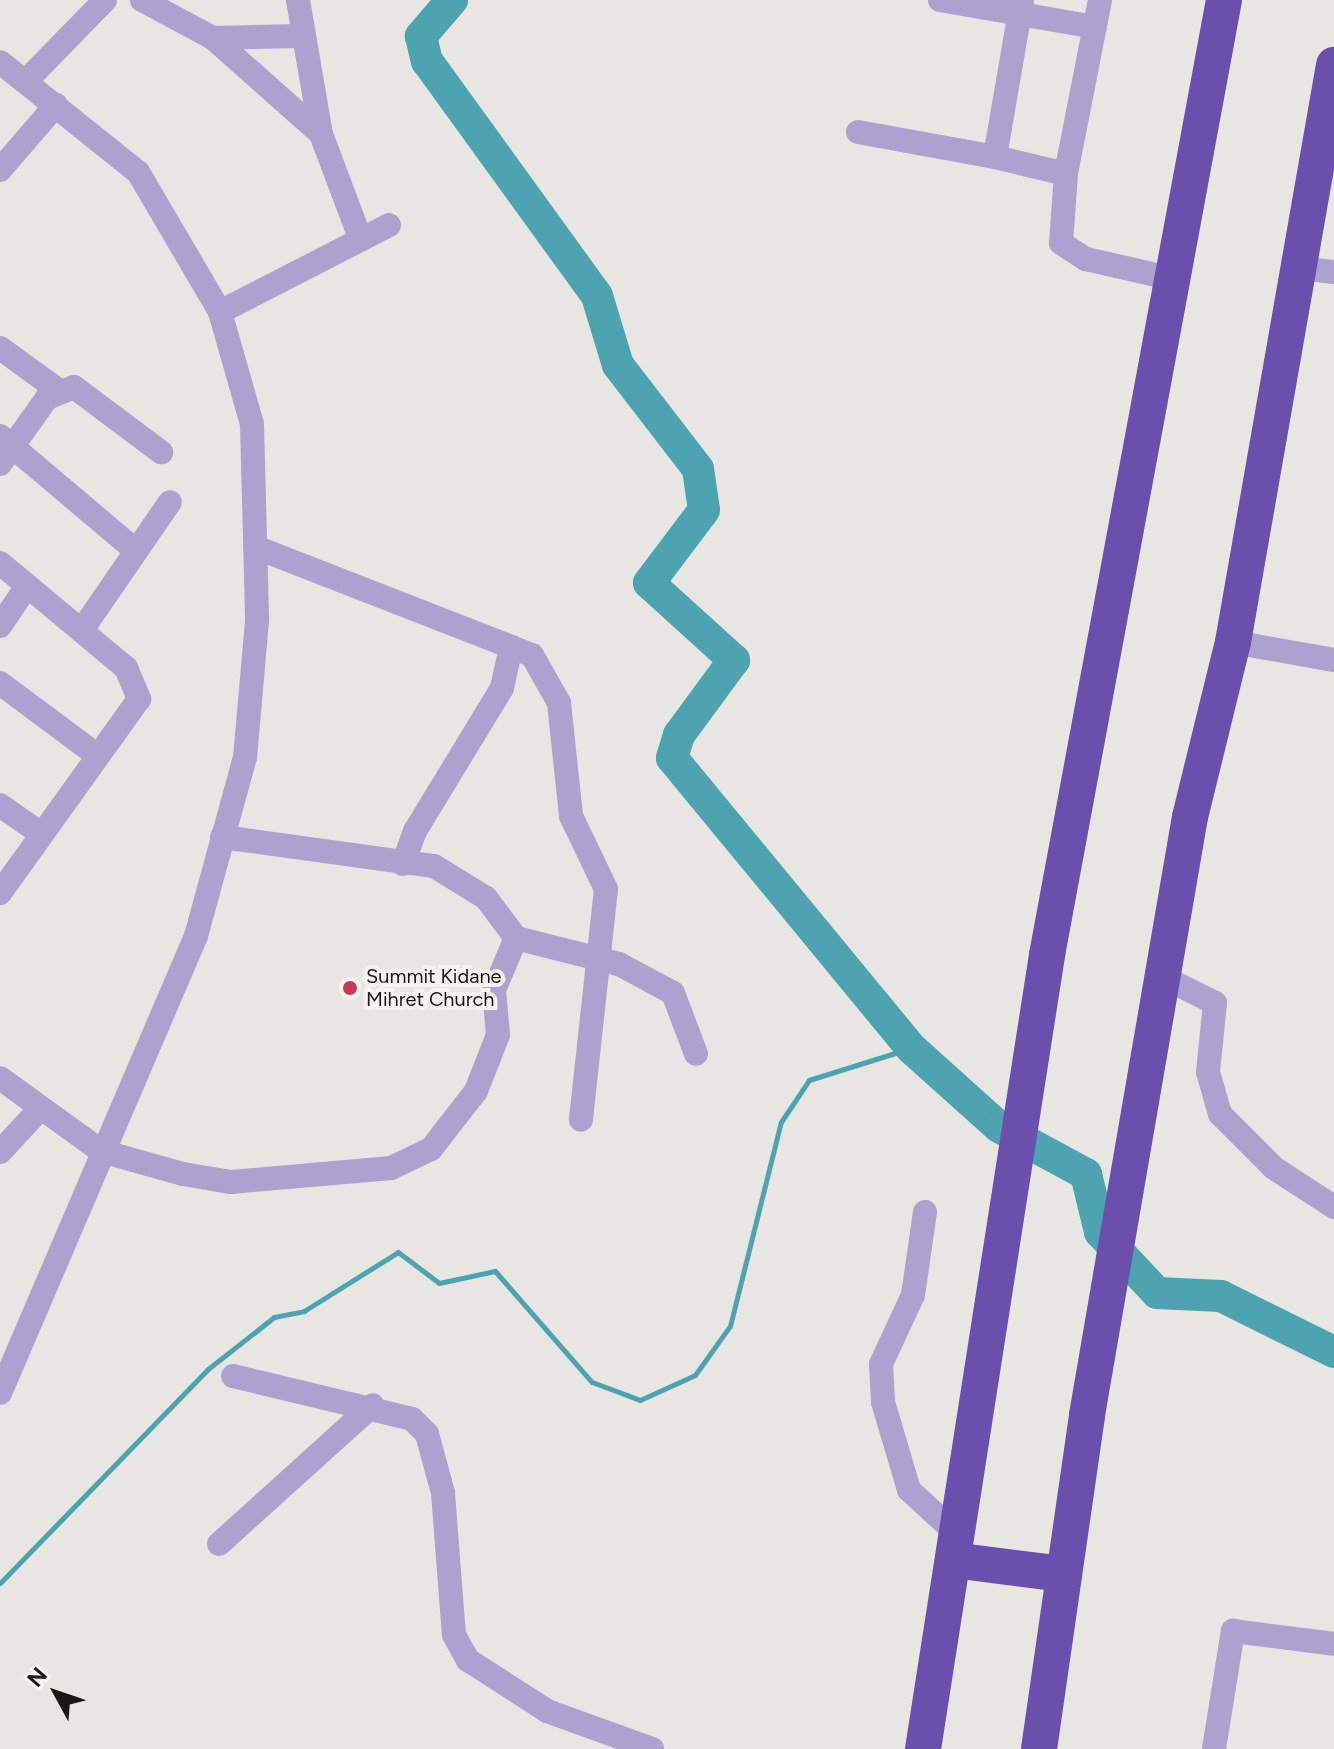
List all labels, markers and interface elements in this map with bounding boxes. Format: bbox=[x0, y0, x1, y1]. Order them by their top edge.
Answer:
place label: Summit Kidane Mihret Church bbox=[366, 964, 501, 1011]
marker: Summit Kidane Mihret Church bbox=[341, 979, 359, 997]
north arrow bbox=[16, 1653, 96, 1733]
text: N bbox=[21, 1662, 53, 1692]

